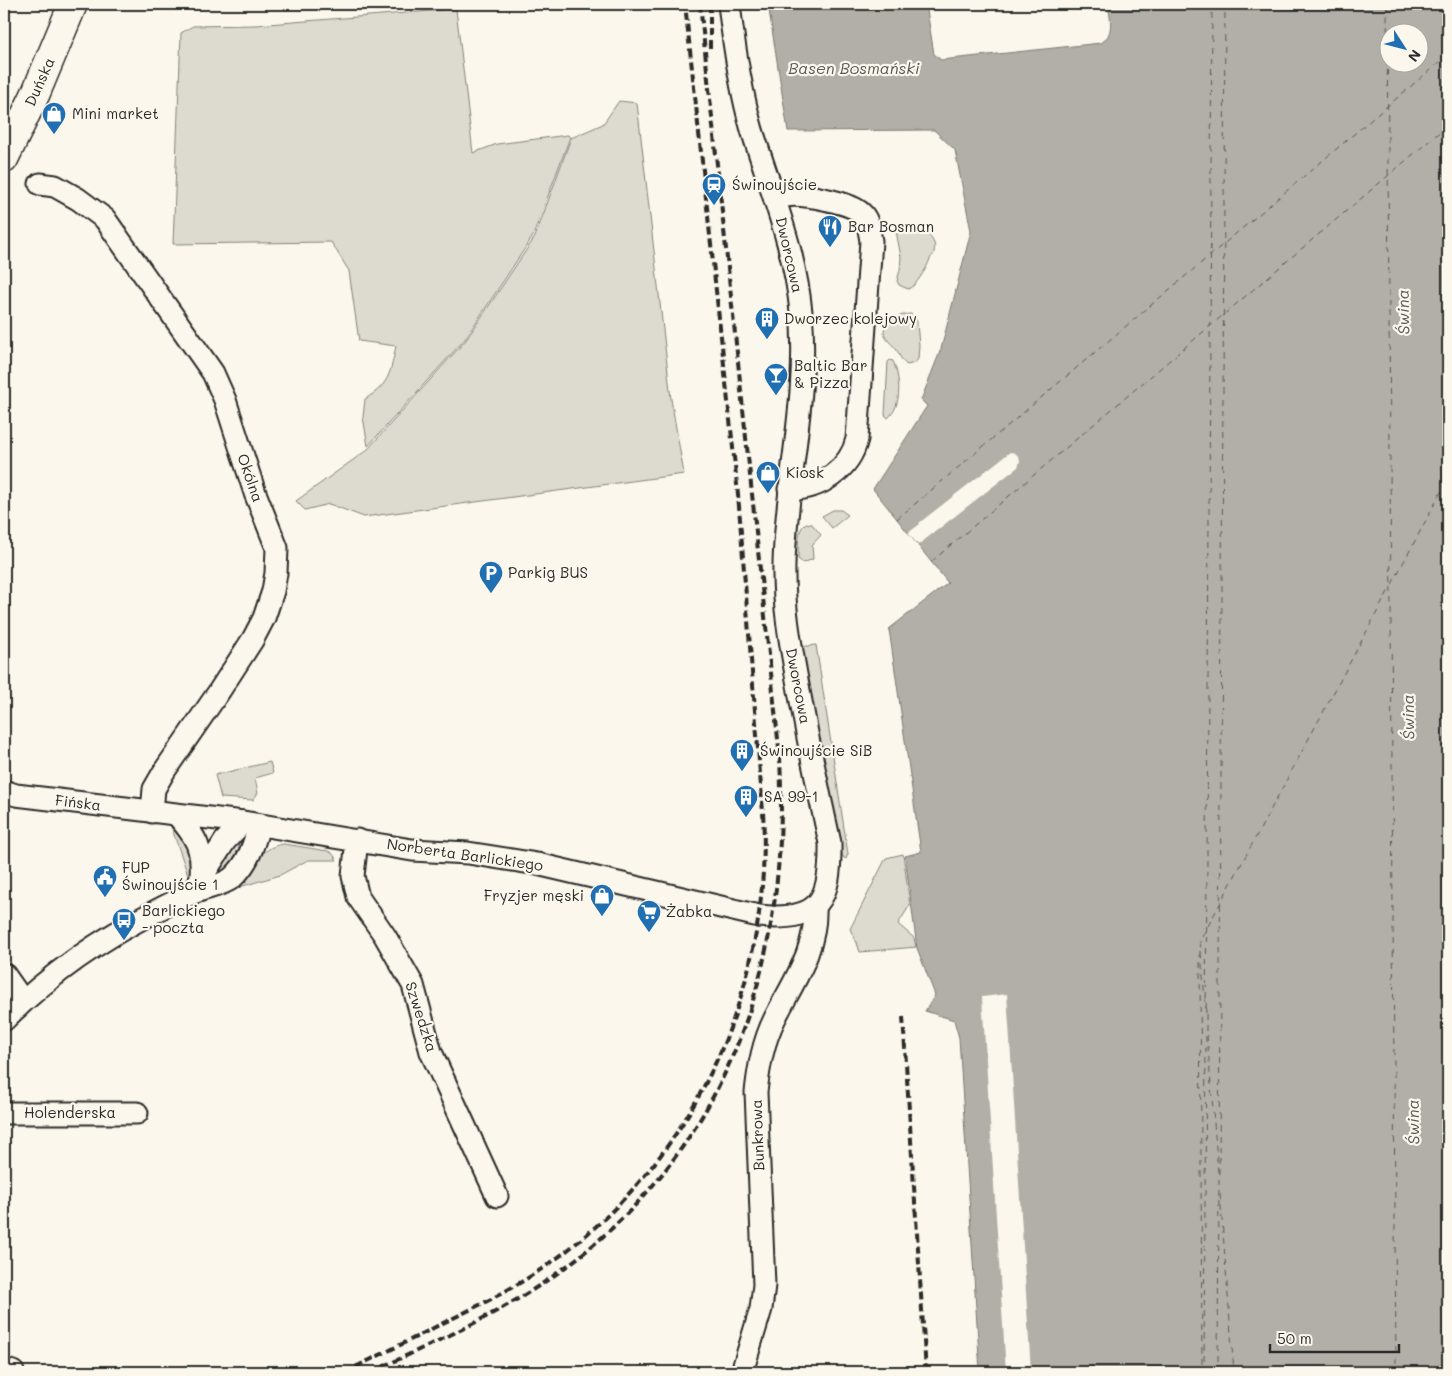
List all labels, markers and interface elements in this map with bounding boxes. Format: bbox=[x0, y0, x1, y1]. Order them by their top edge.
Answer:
north arrow bbox=[1380, 22, 1430, 72]
text: N bbox=[1404, 46, 1426, 66]
street label: Duńska bbox=[19, 54, 59, 109]
water label: Basen Bosmański bbox=[788, 57, 920, 78]
shop icon: Mini market bbox=[41, 101, 67, 135]
place label: Mini market bbox=[72, 103, 159, 123]
station icon: Świnoujście bbox=[701, 172, 727, 206]
place label: Świnoujście bbox=[732, 174, 817, 194]
restaurant icon: Bar Bosman bbox=[817, 214, 843, 248]
street label: Dworcowa bbox=[772, 215, 808, 295]
place label: Bar Bosman bbox=[848, 216, 934, 236]
water label: Świna bbox=[1392, 289, 1413, 335]
building icon: Dworzec kolejowy bbox=[754, 306, 780, 340]
place label: Dworzec kolejowy bbox=[784, 308, 917, 328]
place label: Baltic Bar & Pizza bbox=[794, 355, 867, 392]
bar icon: Baltic Bar & Pizza bbox=[763, 362, 789, 396]
street label: Okólna bbox=[233, 451, 269, 505]
shop icon: Kiosk bbox=[755, 460, 781, 494]
place label: Kiosk bbox=[786, 462, 824, 482]
parking icon: Parkig BUS bbox=[478, 560, 504, 594]
place label: Parkig BUS bbox=[508, 562, 588, 582]
street label: Dworcowa bbox=[782, 646, 816, 726]
water label: Świna bbox=[1397, 694, 1418, 740]
building icon: Świnoujście SiB bbox=[729, 738, 755, 772]
place label: Świnoujście SiB bbox=[760, 740, 872, 760]
building icon: SA 99-1 bbox=[733, 784, 759, 818]
place label: SA 99-1 bbox=[764, 786, 818, 806]
street label: Fińska bbox=[54, 789, 102, 815]
street label: Norberta Barlickiego bbox=[386, 833, 545, 875]
place label: FUP Świnoujście 1 bbox=[122, 857, 219, 894]
public building icon: FUP Świnoujście 1 bbox=[92, 864, 118, 898]
shop icon: Fryzjer męski bbox=[589, 883, 615, 917]
place label: Fryzjer męski bbox=[484, 885, 584, 905]
supermarket icon: Żabka bbox=[636, 899, 662, 933]
place label: Barlickiego - poczta bbox=[142, 900, 225, 937]
place label: Żabka bbox=[666, 901, 712, 921]
bus stop icon: Barlickiego - poczta bbox=[111, 907, 137, 941]
street label: Szwedzka bbox=[401, 979, 443, 1054]
street label: Bunkrowa bbox=[746, 1099, 768, 1171]
water label: Świna bbox=[1402, 1099, 1423, 1145]
street label: Holenderska bbox=[24, 1102, 116, 1122]
scale bar bbox=[1270, 1321, 1398, 1353]
text: 50 m bbox=[1277, 1328, 1312, 1348]

